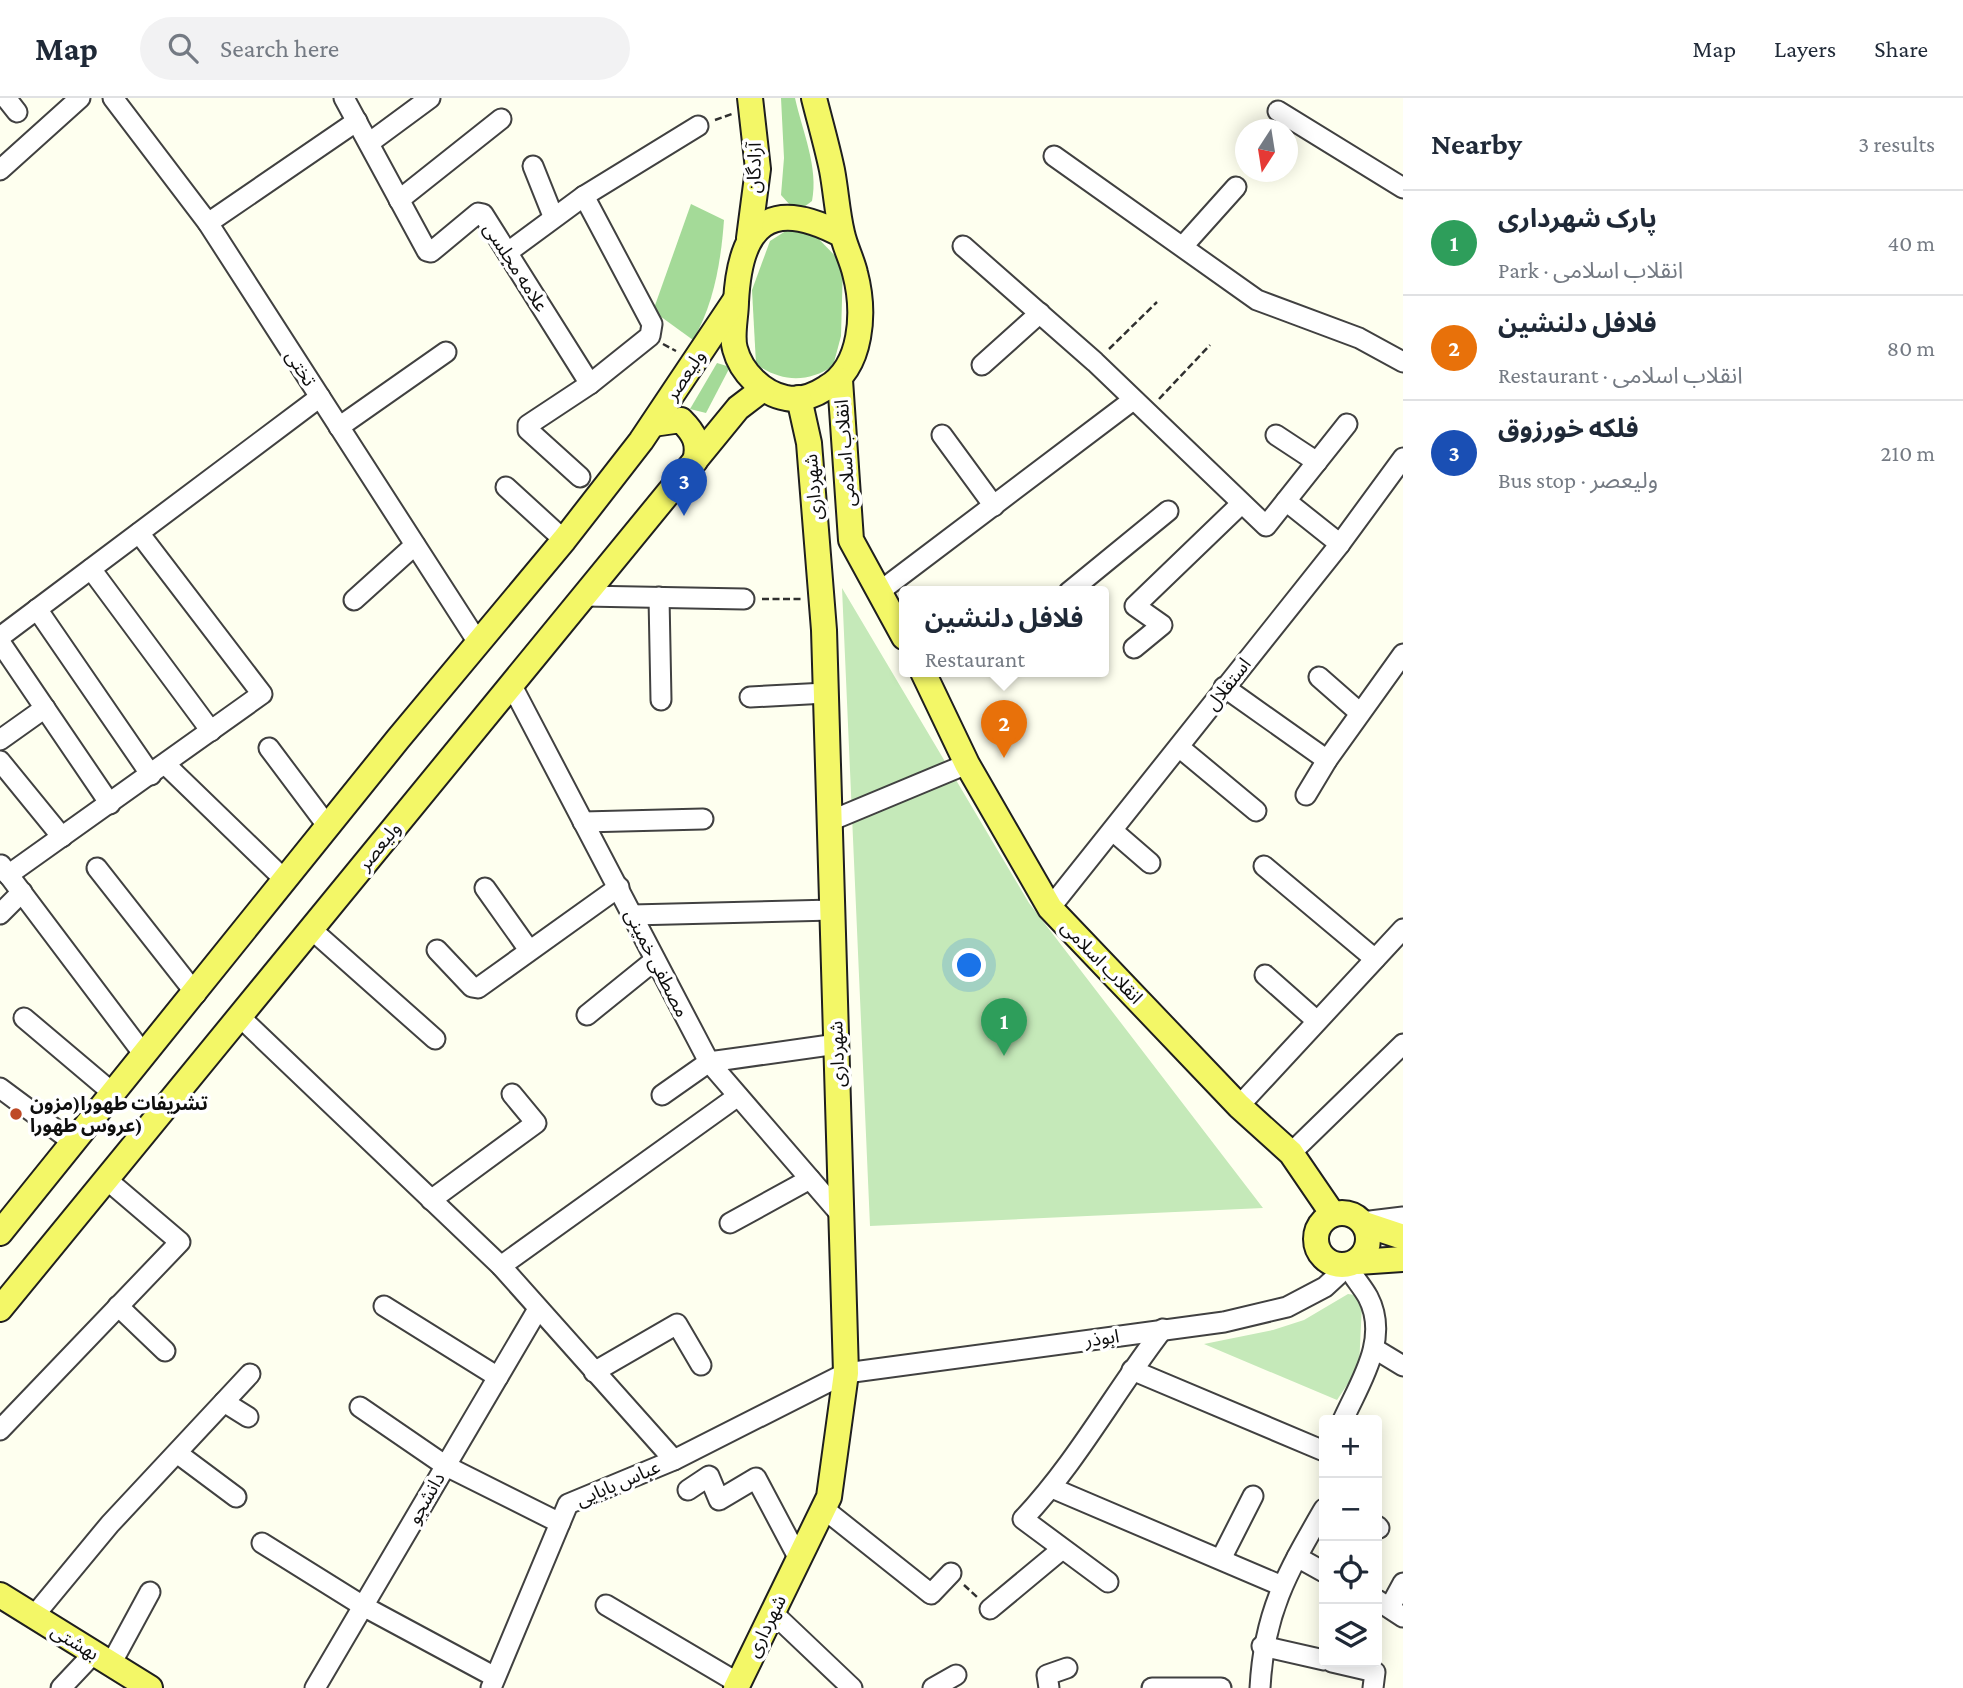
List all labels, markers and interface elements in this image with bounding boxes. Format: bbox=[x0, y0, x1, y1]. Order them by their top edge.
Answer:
search box bbox=[140, 17, 630, 80]
icon: search bbox=[164, 29, 202, 67]
text: Map bbox=[35, 30, 98, 67]
text: Search here bbox=[220, 34, 339, 63]
text: Map bbox=[1692, 35, 1736, 62]
text: Layers bbox=[1774, 35, 1836, 62]
text: Share bbox=[1874, 35, 1928, 62]
north arrow bbox=[1235, 119, 1298, 182]
text: Nearby bbox=[1431, 127, 1522, 160]
text: 3 results bbox=[1858, 131, 1935, 157]
street label: آزادگان bbox=[743, 141, 766, 194]
text: پارک شهرداری bbox=[1498, 204, 1657, 233]
street label: علامه مجلسی bbox=[479, 219, 552, 316]
text: 1 bbox=[1450, 230, 1458, 256]
text: 40 m bbox=[1887, 230, 1935, 256]
text: Park · انقلاب اسلامی bbox=[1498, 257, 1683, 283]
text: فلافل دلنشین bbox=[1498, 309, 1657, 338]
text: 2 bbox=[1448, 335, 1460, 361]
text: 80 m bbox=[1887, 335, 1935, 361]
street label: تختی bbox=[281, 346, 320, 391]
street label: ولیعصر bbox=[660, 346, 710, 405]
text: Restaurant · انقلاب اسلامی bbox=[1498, 362, 1743, 388]
street label: انقلاب اسلامی bbox=[831, 399, 860, 507]
text: فلکه خورزوق bbox=[1498, 414, 1639, 443]
text: 3 bbox=[1448, 440, 1460, 466]
text: 210 m bbox=[1881, 440, 1935, 466]
street label: شهرداری bbox=[800, 453, 827, 521]
pin: 3 bbox=[661, 458, 707, 516]
text: Bus stop · ولیعصر bbox=[1498, 467, 1658, 493]
popup bbox=[899, 586, 1109, 677]
text: فلافل دلنشین bbox=[925, 604, 1083, 633]
text: Restaurant bbox=[925, 646, 1025, 672]
street label: استقلال bbox=[1201, 654, 1255, 714]
pin: 2 bbox=[981, 700, 1027, 758]
street label: ولیعصر bbox=[353, 818, 406, 876]
street label: مصطفی خمینی bbox=[620, 906, 693, 1021]
street label: انقلاب اسلامی bbox=[1056, 916, 1147, 1009]
your location bbox=[952, 948, 986, 982]
pin: 1 bbox=[981, 998, 1027, 1056]
street label: شهرداری bbox=[825, 1020, 850, 1088]
place label: تشریفات طهورا(مزون عروس طهورا) bbox=[30, 1093, 208, 1137]
marker: تشریفات طهورا(مزون عروس طهورا) bbox=[8, 1106, 24, 1122]
street label: ابوذر bbox=[1082, 1325, 1121, 1352]
map controls bbox=[1319, 1415, 1382, 1667]
button: + bbox=[1319, 1415, 1382, 1478]
street label: عباس بابایی bbox=[573, 1456, 663, 1511]
street label: دانشجو bbox=[403, 1469, 450, 1528]
button: − bbox=[1319, 1478, 1382, 1541]
button: locate bbox=[1319, 1541, 1382, 1604]
street label: شهرداری bbox=[742, 1592, 791, 1661]
button: layers bbox=[1319, 1604, 1382, 1667]
street label: بهشتی bbox=[47, 1620, 103, 1665]

